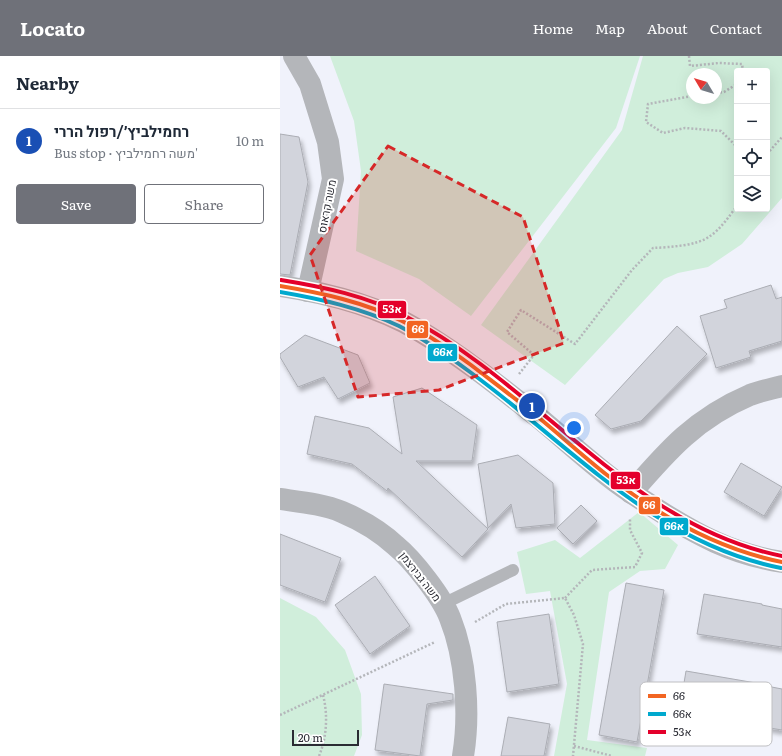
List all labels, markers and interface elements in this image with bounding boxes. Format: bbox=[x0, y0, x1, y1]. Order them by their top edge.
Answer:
text: Locato bbox=[20, 14, 85, 42]
text: Home bbox=[533, 18, 573, 38]
text: Map bbox=[595, 18, 625, 38]
text: About bbox=[647, 18, 688, 38]
text: Contact bbox=[710, 18, 762, 38]
north arrow bbox=[686, 68, 722, 104]
map controls bbox=[734, 68, 770, 212]
button: + bbox=[734, 68, 770, 104]
text: Nearby bbox=[16, 70, 79, 95]
button: − bbox=[734, 104, 770, 140]
text: רחמילביץ׳/רפול הררי bbox=[54, 119, 189, 142]
text: 1 bbox=[26, 131, 32, 150]
text: 10 m bbox=[236, 131, 264, 150]
button: locate bbox=[734, 140, 770, 176]
text: Bus stop · משה רחמילביץ' bbox=[54, 143, 198, 162]
button: layers bbox=[734, 176, 770, 212]
street label: משה קראוס bbox=[313, 178, 339, 234]
button: Save bbox=[16, 184, 136, 224]
button: Share bbox=[144, 184, 264, 224]
line badge: 53א bbox=[377, 300, 407, 319]
text: 53א bbox=[382, 300, 402, 316]
line badge: 66 bbox=[406, 320, 429, 339]
text: 66 bbox=[412, 320, 425, 336]
line badge: 66א bbox=[427, 343, 458, 362]
text: 66א bbox=[433, 343, 453, 359]
pin: 1 bbox=[519, 391, 545, 421]
your location bbox=[564, 418, 584, 438]
line badge: 53א bbox=[610, 471, 641, 490]
text: 53א bbox=[616, 471, 636, 487]
line badge: 66 bbox=[638, 496, 661, 515]
text: 66 bbox=[643, 496, 656, 512]
line badge: 66א bbox=[659, 517, 689, 536]
text: 66א bbox=[664, 517, 684, 533]
street label: משה גבירצמן bbox=[396, 548, 446, 604]
legend bbox=[640, 682, 772, 746]
text: 66 bbox=[673, 687, 685, 703]
text: 66א bbox=[673, 705, 692, 721]
text: 53א bbox=[673, 723, 692, 739]
scale bar bbox=[292, 728, 359, 747]
text: 20 m bbox=[298, 729, 323, 745]

